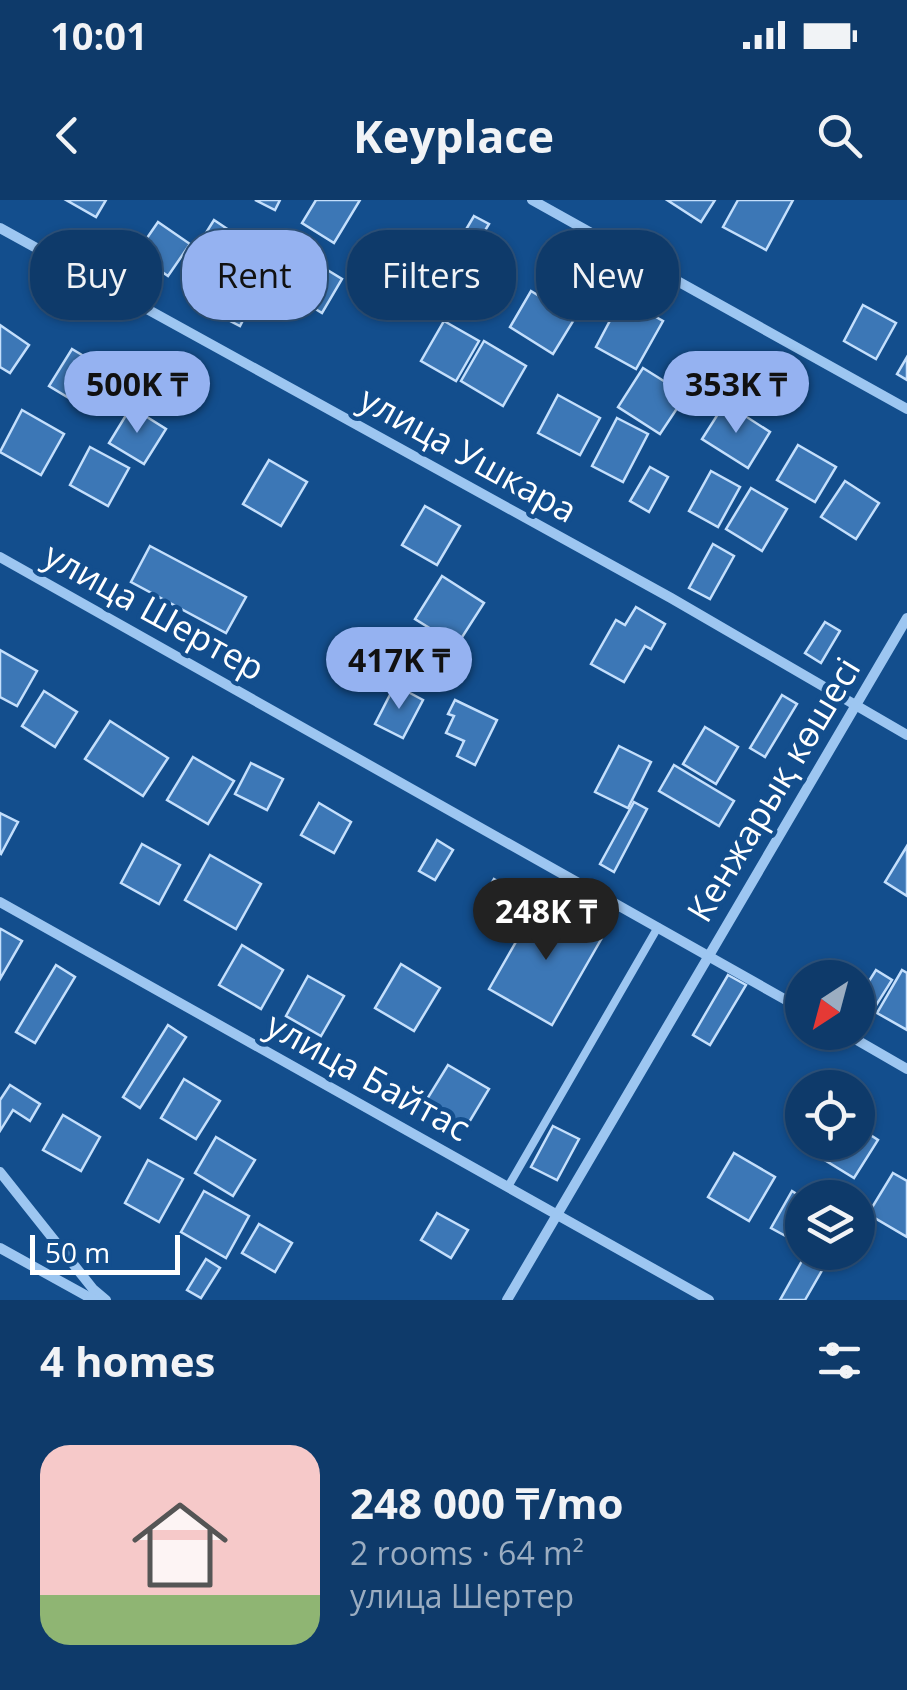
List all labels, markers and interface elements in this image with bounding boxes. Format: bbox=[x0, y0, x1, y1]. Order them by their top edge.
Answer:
text: 10:01 bbox=[50, 9, 148, 61]
text: Keyplace bbox=[353, 105, 554, 166]
icon: back bbox=[40, 108, 95, 163]
icon: search bbox=[812, 108, 867, 163]
chip: Buy bbox=[30, 230, 162, 320]
chip: Rent bbox=[182, 230, 327, 320]
chip: Filters bbox=[347, 230, 516, 320]
chip: New bbox=[536, 230, 679, 320]
pin: 500K ₸ bbox=[56, 351, 218, 436]
pin: 353K ₸ bbox=[655, 351, 817, 436]
text: 500K ₸ bbox=[86, 362, 188, 405]
text: 353K ₸ bbox=[685, 362, 787, 405]
street label: улица Ушкара bbox=[352, 375, 586, 533]
street label: улица Шертер bbox=[36, 531, 273, 691]
pin: 417K ₸ bbox=[318, 627, 480, 712]
text: 417K ₸ bbox=[348, 638, 450, 681]
street label: Кенжарық көшесі bbox=[675, 648, 870, 930]
pin: 248K ₸ bbox=[465, 878, 627, 963]
text: 248K ₸ bbox=[495, 889, 597, 932]
north arrow bbox=[785, 960, 875, 1050]
map controls bbox=[785, 960, 875, 1270]
street label: улица Байтас bbox=[258, 1000, 479, 1151]
button: locate bbox=[785, 1070, 875, 1160]
button: layers bbox=[785, 1180, 875, 1270]
scale bar bbox=[30, 1230, 180, 1274]
text: 50 m bbox=[45, 1233, 110, 1271]
text: 4 homes bbox=[40, 1332, 215, 1389]
icon: filters bbox=[812, 1333, 867, 1388]
text: 248 000 ₸/mo bbox=[350, 1474, 623, 1531]
icon: home bbox=[120, 1485, 240, 1605]
text: 2 rooms · 64 m² bbox=[350, 1531, 584, 1574]
text: улица Шертер bbox=[350, 1574, 574, 1617]

